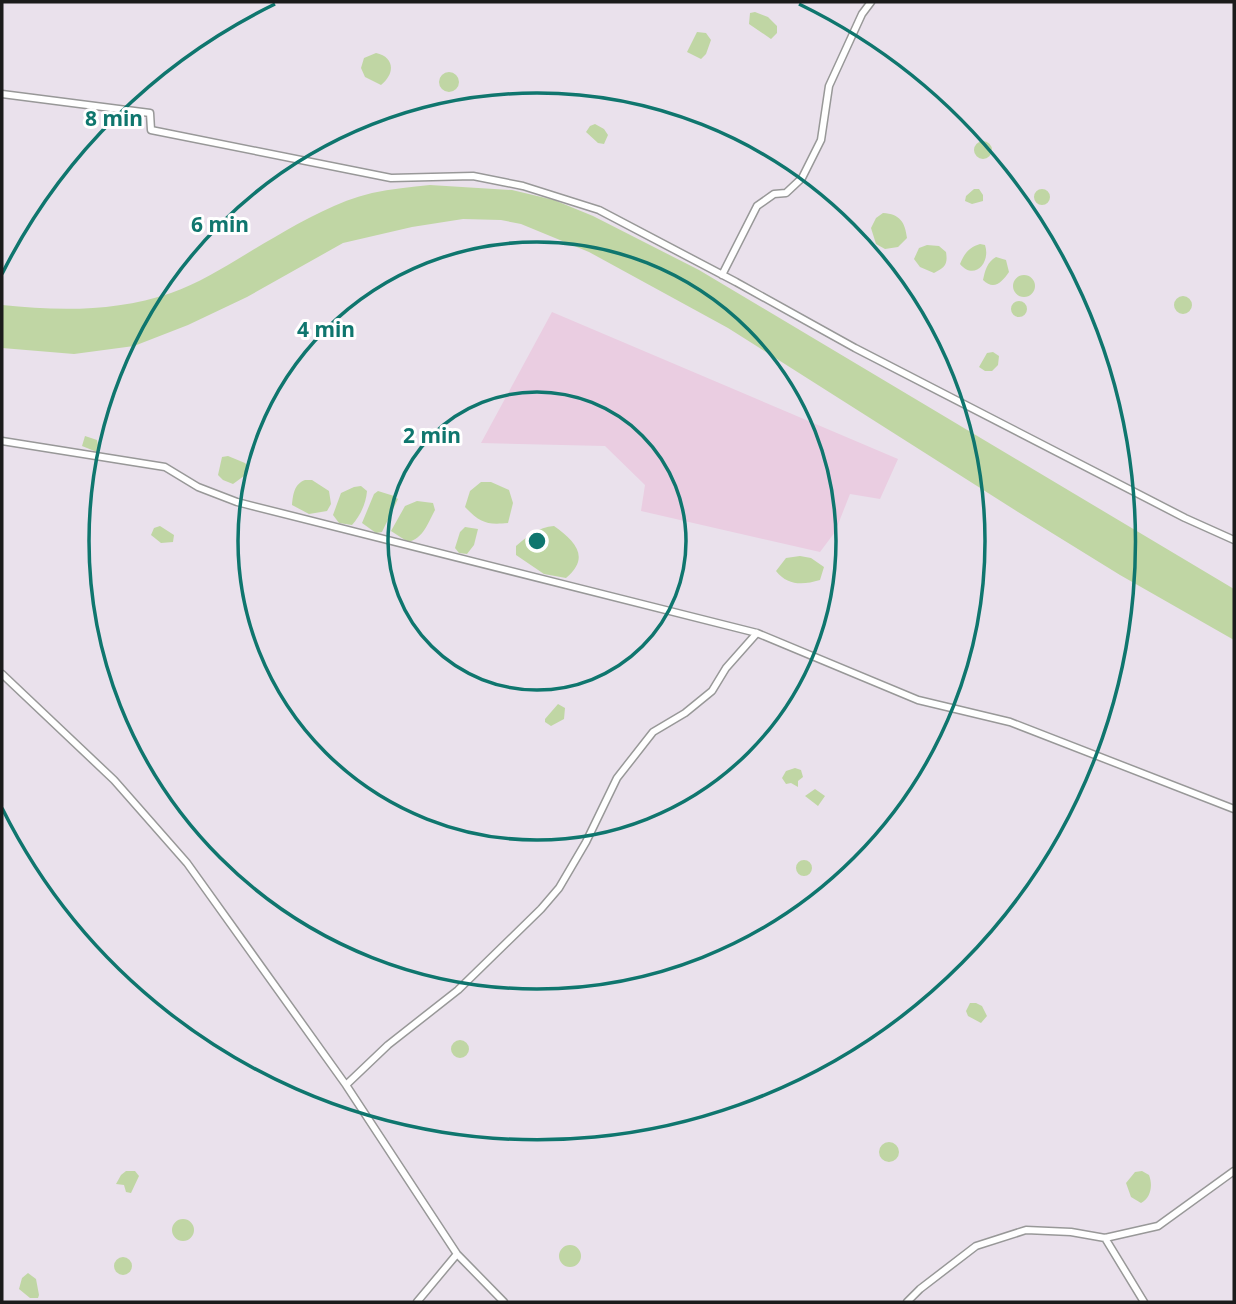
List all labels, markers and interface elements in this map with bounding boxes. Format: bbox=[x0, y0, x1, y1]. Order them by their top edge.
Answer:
text: 8 min bbox=[85, 104, 143, 132]
text: 6 min bbox=[191, 210, 249, 238]
text: 4 min bbox=[297, 315, 355, 343]
text: 2 min bbox=[403, 421, 461, 449]
centre of rings bbox=[525, 529, 549, 553]

